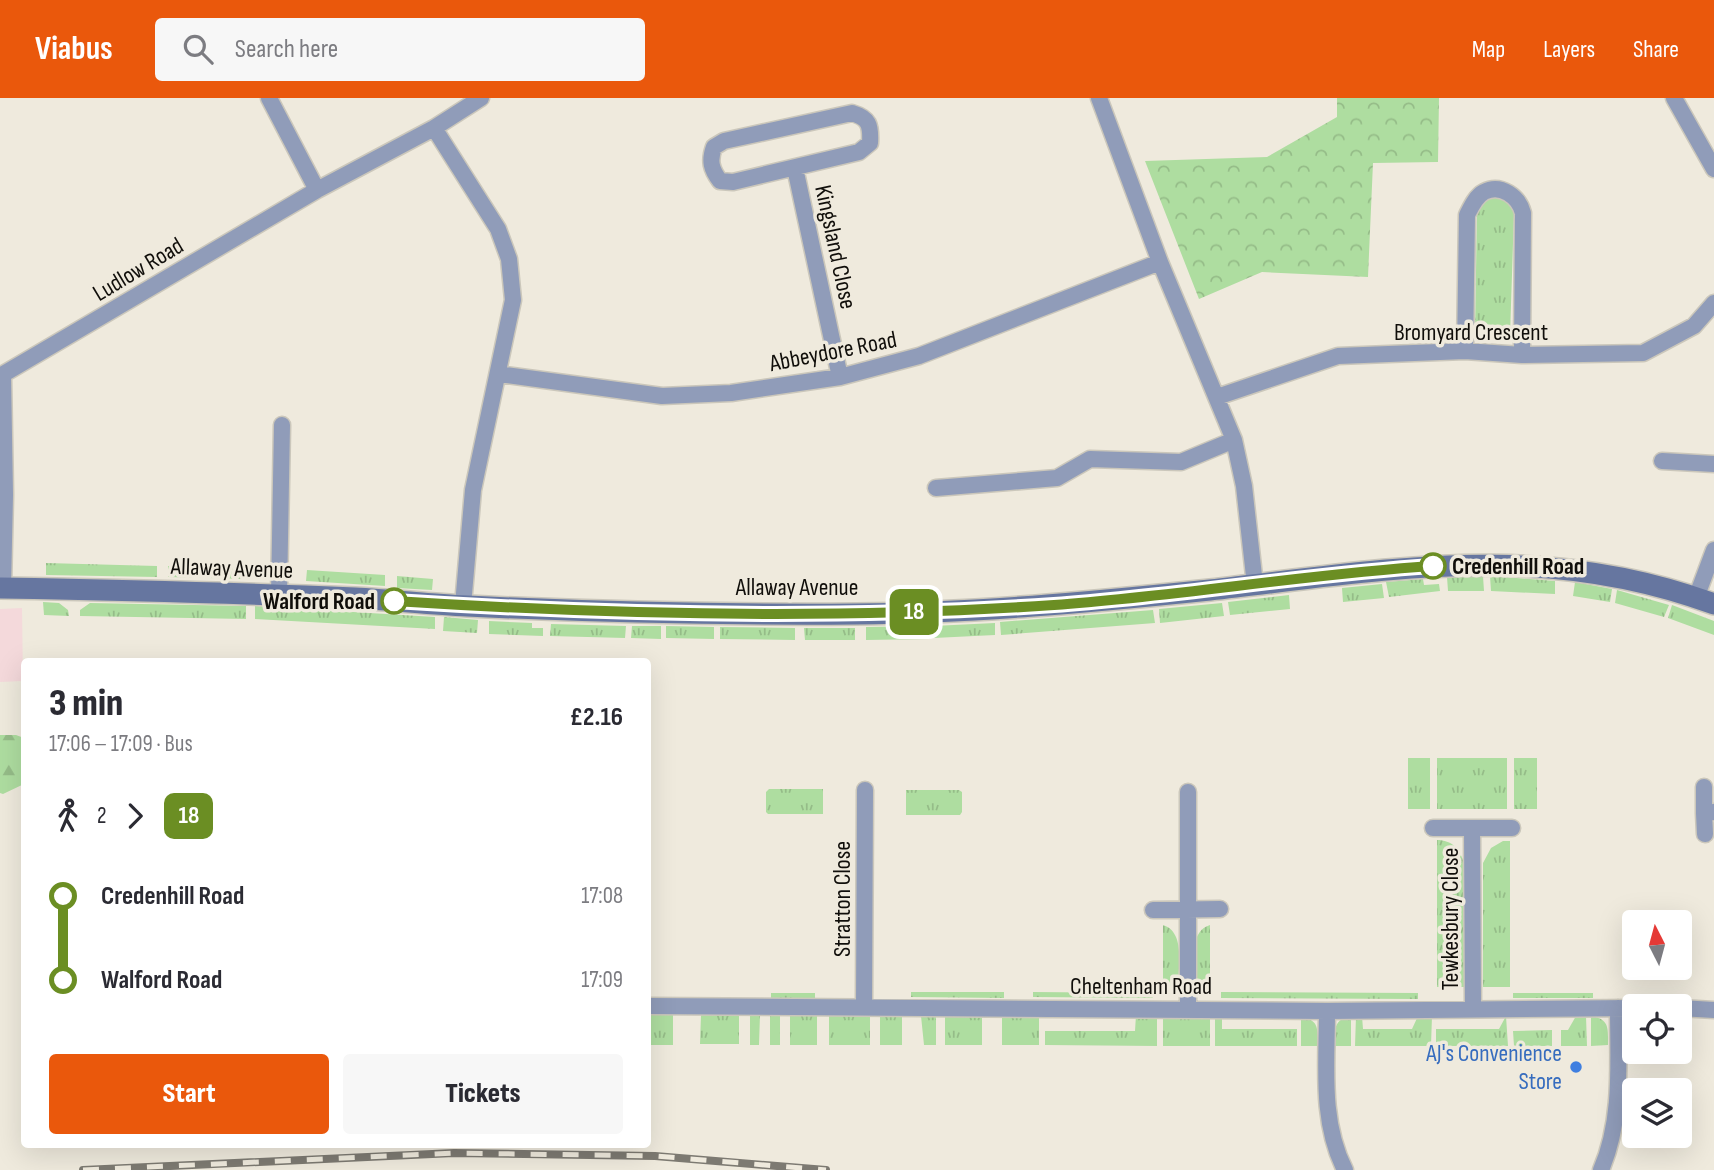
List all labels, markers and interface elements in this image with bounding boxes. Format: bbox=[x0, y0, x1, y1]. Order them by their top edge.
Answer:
search box bbox=[155, 18, 645, 81]
text: Viabus bbox=[35, 29, 113, 69]
icon: search bbox=[179, 30, 217, 68]
text: Search here bbox=[235, 34, 338, 65]
text: Map bbox=[1472, 35, 1505, 64]
text: Layers bbox=[1543, 35, 1595, 64]
text: Share bbox=[1633, 35, 1679, 64]
street label: Kingsland Close bbox=[808, 182, 863, 312]
street label: Ludlow Road bbox=[88, 231, 189, 308]
street label: Bromyard Crescent bbox=[1394, 318, 1548, 347]
street label: Abbeydore Road bbox=[766, 325, 899, 378]
street label: Allaway Avenue bbox=[169, 552, 294, 585]
place label: Credenhill Road bbox=[1452, 552, 1584, 581]
marker: Credenhill Road bbox=[1420, 553, 1446, 579]
street label: Allaway Avenue bbox=[735, 573, 858, 602]
place label: Walford Road bbox=[263, 587, 375, 616]
marker: Walford Road bbox=[381, 588, 407, 614]
line badge: 18 bbox=[883, 589, 946, 635]
text: 18 bbox=[904, 597, 924, 626]
text: 3 min bbox=[49, 681, 123, 726]
text: £2.16 bbox=[570, 702, 623, 733]
text: 17:06 – 17:09 · Bus bbox=[49, 730, 193, 758]
icon: walk bbox=[49, 797, 87, 835]
icon: forward bbox=[116, 797, 154, 835]
text: 18 bbox=[178, 801, 199, 830]
text: 2 bbox=[97, 802, 106, 830]
street label: Stratton Close bbox=[828, 841, 857, 957]
street label: Tewkesbury Close bbox=[1436, 848, 1465, 990]
text: Credenhill Road bbox=[101, 881, 244, 912]
text: 17:08 bbox=[581, 882, 623, 910]
north arrow bbox=[1622, 910, 1692, 980]
map controls bbox=[1622, 910, 1692, 1148]
text: Walford Road bbox=[101, 965, 222, 996]
text: 17:09 bbox=[581, 966, 623, 994]
street label: Cheltenham Road bbox=[1070, 972, 1212, 1001]
button: locate bbox=[1622, 994, 1692, 1064]
place label: AJ's Convenience Store bbox=[1425, 1039, 1562, 1096]
button: Start bbox=[49, 1054, 329, 1134]
button: Tickets bbox=[343, 1054, 623, 1134]
marker: AJ's Convenience Store bbox=[1568, 1059, 1584, 1075]
button: layers bbox=[1622, 1078, 1692, 1148]

